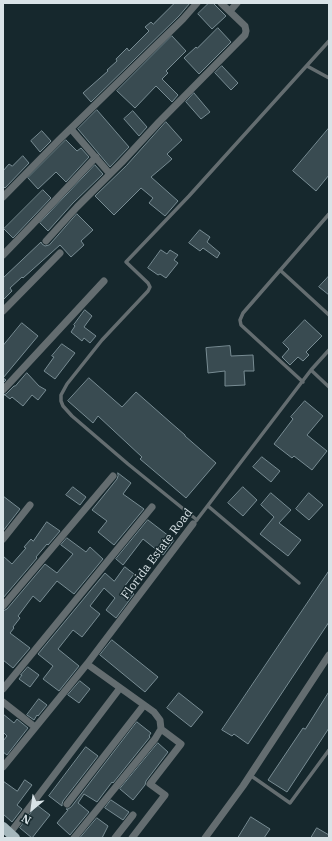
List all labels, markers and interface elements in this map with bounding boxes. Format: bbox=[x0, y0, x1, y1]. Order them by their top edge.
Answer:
street label: Florida Estate Road bbox=[118, 506, 196, 602]
north arrow bbox=[12, 789, 52, 829]
text: N bbox=[19, 811, 33, 828]

